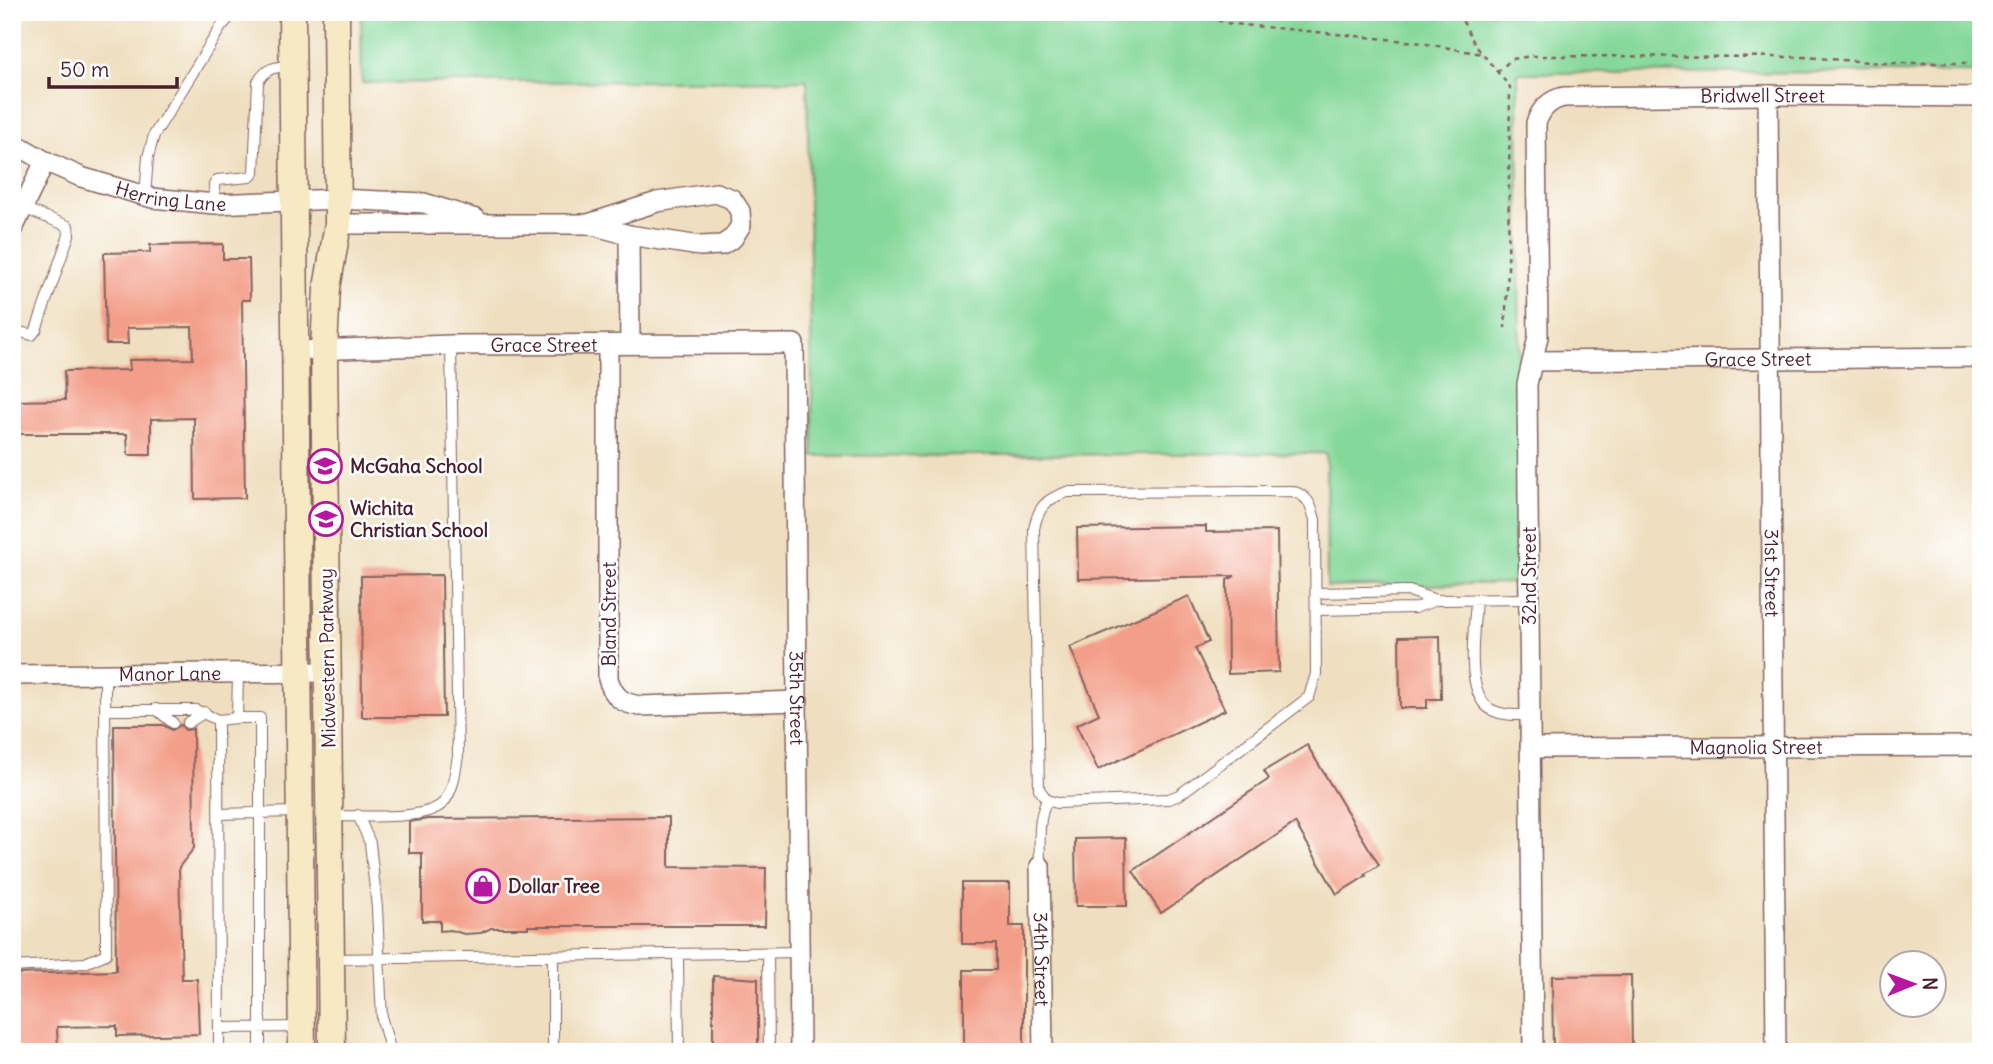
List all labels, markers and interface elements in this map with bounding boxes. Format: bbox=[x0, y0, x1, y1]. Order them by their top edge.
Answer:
scale bar bbox=[49, 46, 177, 90]
text: 50 m bbox=[60, 56, 109, 83]
street label: Bridwell Street bbox=[1700, 83, 1825, 108]
street label: Herring Lane bbox=[113, 176, 227, 216]
street label: Grace Street bbox=[490, 333, 597, 357]
street label: Grace Street bbox=[1704, 347, 1812, 371]
school or university icon: McGaha School bbox=[306, 447, 344, 485]
place label: McGaha School bbox=[350, 454, 482, 478]
place label: Wichita Christian School bbox=[350, 496, 488, 542]
school or university icon: Wichita Christian School bbox=[307, 500, 345, 538]
street label: 32nd Street bbox=[1517, 527, 1541, 625]
street label: 31st Street bbox=[1760, 529, 1784, 617]
street label: Bland Street bbox=[597, 562, 621, 666]
street label: Midwestern Parkway bbox=[313, 568, 341, 748]
street label: 35th Street bbox=[785, 651, 809, 745]
street label: Manor Lane bbox=[119, 661, 221, 686]
street label: Magnolia Street bbox=[1689, 735, 1823, 759]
shop icon: Dollar Tree bbox=[464, 867, 502, 905]
place label: Dollar Tree bbox=[508, 874, 600, 898]
street label: 34th Street bbox=[1029, 912, 1054, 1006]
north arrow bbox=[1878, 948, 1948, 1018]
text: N bbox=[1918, 977, 1942, 990]

